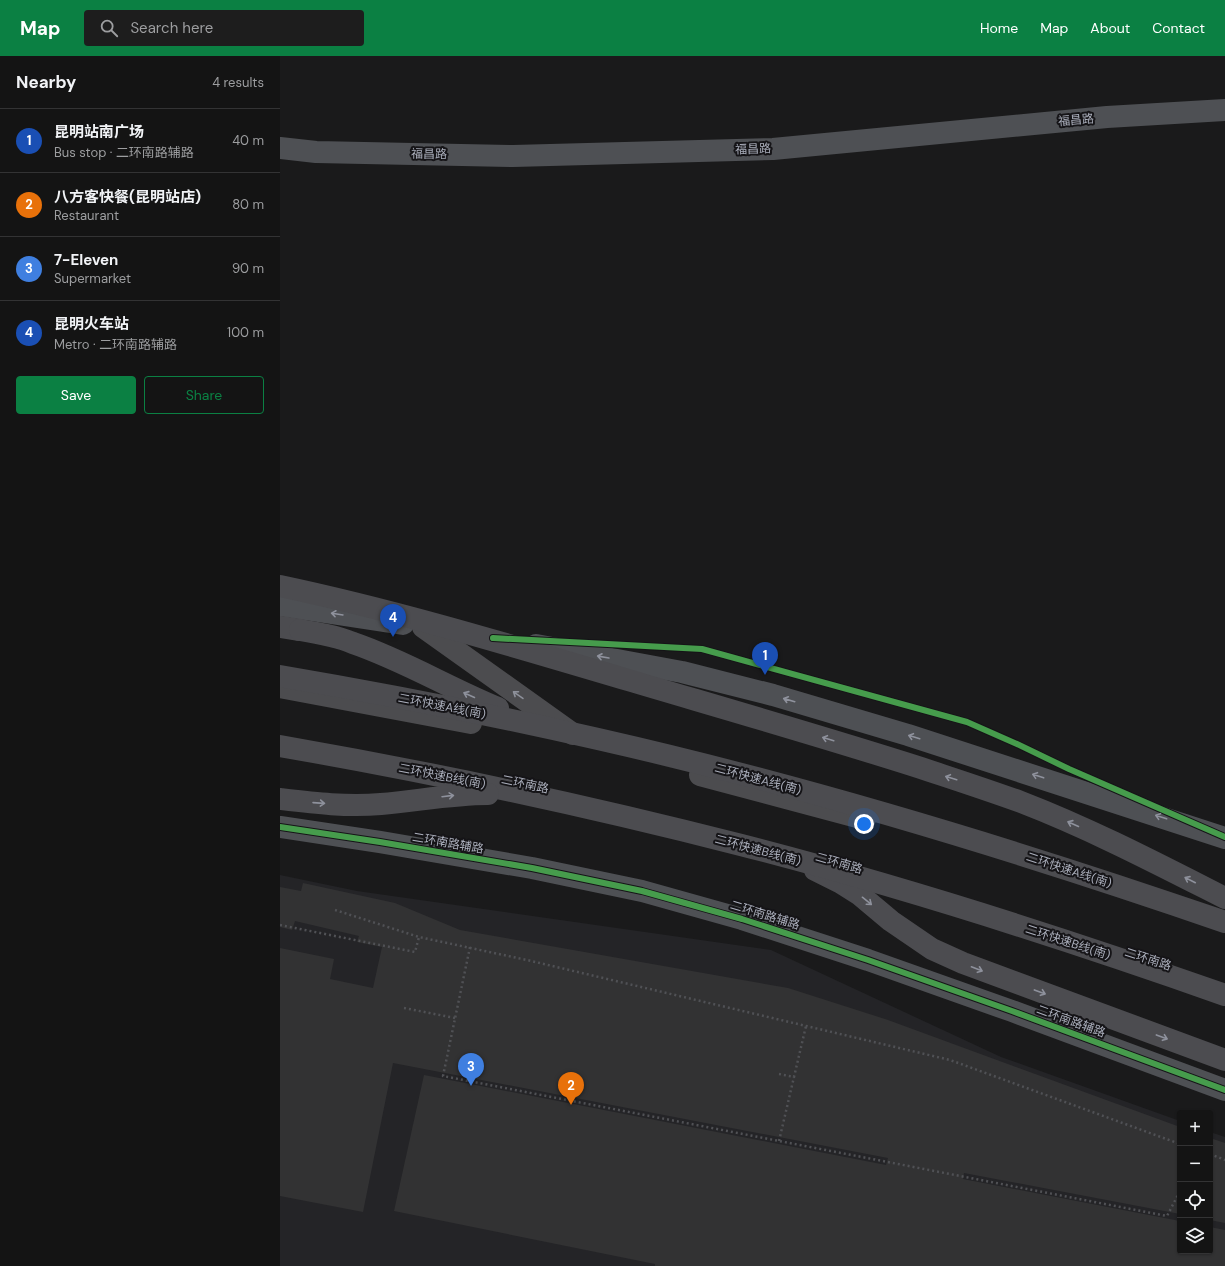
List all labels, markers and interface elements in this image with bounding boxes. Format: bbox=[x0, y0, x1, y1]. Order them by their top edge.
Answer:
search box bbox=[84, 10, 364, 46]
text: Map bbox=[20, 16, 60, 41]
icon: search bbox=[98, 17, 120, 39]
text: Search here bbox=[130, 18, 213, 38]
text: Home bbox=[980, 19, 1018, 37]
text: Map bbox=[1040, 19, 1068, 37]
text: About bbox=[1090, 19, 1130, 37]
text: Contact bbox=[1152, 19, 1205, 37]
text: Nearby bbox=[16, 71, 76, 93]
text: 4 results bbox=[212, 74, 264, 91]
street label: 福昌路 bbox=[1057, 110, 1095, 130]
text: 昆明站南广场 bbox=[54, 122, 144, 142]
text: 1 bbox=[27, 132, 31, 149]
text: 40 m bbox=[232, 132, 264, 149]
street label: 福昌路 bbox=[735, 140, 771, 158]
text: Bus stop · 二环南路辅路 bbox=[54, 144, 194, 161]
street label: 福昌路 bbox=[411, 146, 447, 162]
text: 八方客快餐(昆明站店) bbox=[54, 187, 201, 207]
text: 2 bbox=[25, 196, 33, 213]
text: 80 m bbox=[232, 196, 264, 213]
text: Restaurant bbox=[54, 207, 119, 224]
text: 7-Eleven bbox=[54, 250, 118, 270]
text: 3 bbox=[25, 260, 33, 277]
text: 90 m bbox=[232, 260, 264, 277]
text: Supermarket bbox=[54, 270, 131, 287]
text: 昆明火车站 bbox=[54, 314, 129, 334]
text: 4 bbox=[25, 324, 33, 341]
text: 100 m bbox=[227, 324, 264, 341]
text: Metro · 二环南路辅路 bbox=[54, 336, 177, 353]
button: Save bbox=[16, 376, 136, 414]
button: Share bbox=[144, 376, 264, 414]
pin: 4 bbox=[380, 604, 406, 637]
one-way arrow bbox=[331, 610, 344, 618]
pin: 1 bbox=[752, 642, 778, 675]
one-way arrow bbox=[597, 652, 610, 660]
street label: 二环快速A线(南) bbox=[397, 690, 487, 722]
one-way arrow bbox=[463, 691, 475, 698]
one-way arrow bbox=[513, 691, 524, 699]
one-way arrow bbox=[783, 696, 796, 703]
one-way arrow bbox=[908, 733, 921, 740]
one-way arrow bbox=[821, 735, 834, 742]
street label: 二环快速B线(南) bbox=[397, 760, 487, 792]
street label: 二环快速A线(南) bbox=[713, 760, 803, 798]
street label: 二环南路 bbox=[500, 771, 550, 797]
one-way arrow bbox=[1032, 772, 1045, 779]
one-way arrow bbox=[945, 774, 958, 781]
one-way arrow bbox=[441, 792, 454, 800]
one-way arrow bbox=[312, 800, 325, 807]
one-way arrow bbox=[1156, 812, 1168, 820]
your location bbox=[854, 814, 874, 834]
one-way arrow bbox=[1067, 820, 1079, 827]
street label: 二环南路辅路 bbox=[411, 829, 485, 857]
street label: 二环快速B线(南) bbox=[713, 831, 803, 869]
street label: 二环南路 bbox=[814, 849, 864, 877]
street label: 二环快速A线(南) bbox=[1024, 849, 1114, 891]
one-way arrow bbox=[1184, 876, 1196, 883]
street label: 二环南路辅路 bbox=[728, 897, 802, 933]
one-way arrow bbox=[862, 897, 873, 905]
street label: 二环快速B线(南) bbox=[1024, 921, 1112, 963]
street label: 二环南路 bbox=[1123, 944, 1173, 974]
one-way arrow bbox=[971, 965, 983, 973]
one-way arrow bbox=[1034, 989, 1046, 997]
street label: 二环南路辅路 bbox=[1034, 1001, 1108, 1041]
one-way arrow bbox=[1156, 1033, 1168, 1041]
pin: 3 bbox=[458, 1053, 484, 1086]
pin: 2 bbox=[558, 1072, 584, 1105]
map controls bbox=[1177, 1110, 1213, 1254]
button: + bbox=[1177, 1110, 1213, 1146]
button: − bbox=[1177, 1146, 1213, 1182]
button: locate bbox=[1177, 1182, 1213, 1218]
button: layers bbox=[1177, 1218, 1213, 1254]

